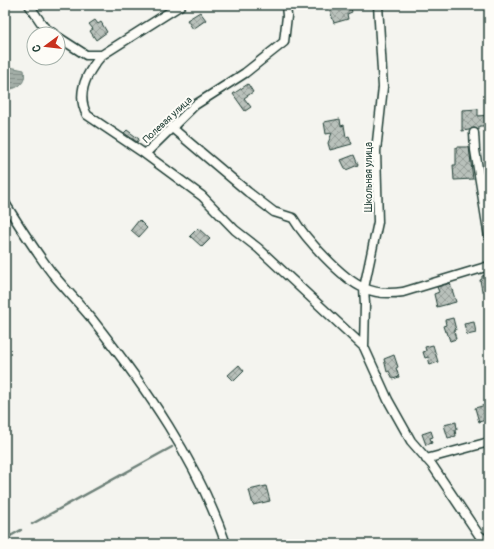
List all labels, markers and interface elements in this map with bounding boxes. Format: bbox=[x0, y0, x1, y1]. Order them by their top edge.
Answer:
north arrow bbox=[26, 26, 66, 66]
text: С bbox=[30, 43, 44, 53]
street label: Полевая улица bbox=[141, 94, 195, 146]
street label: Школьная улица bbox=[363, 142, 375, 212]

